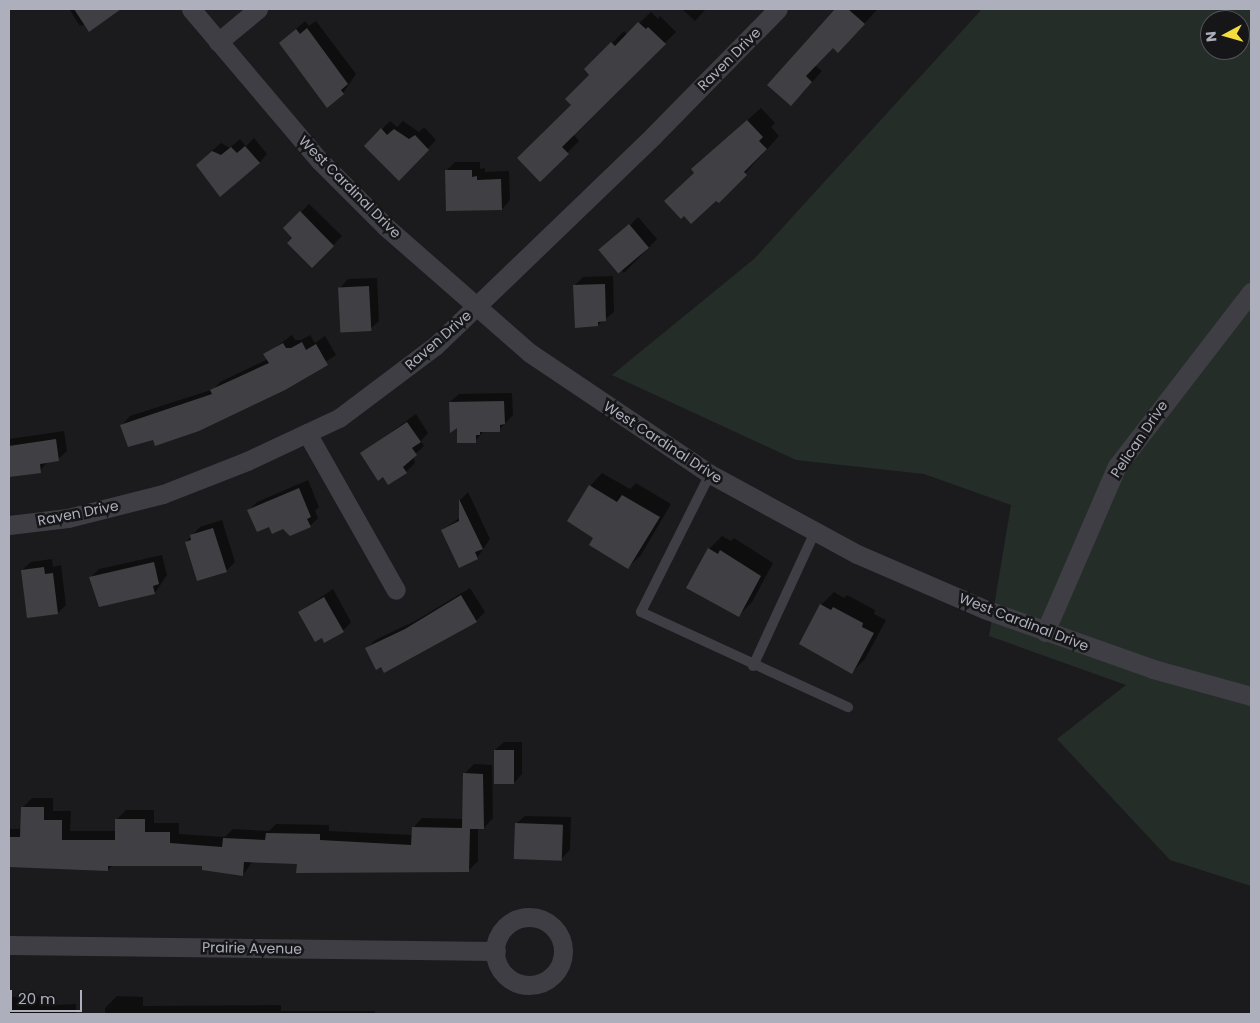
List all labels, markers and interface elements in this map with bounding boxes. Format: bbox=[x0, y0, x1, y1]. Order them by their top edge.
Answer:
north arrow bbox=[1200, 10, 1250, 60]
street label: Raven Drive bbox=[694, 24, 764, 94]
text: N bbox=[1201, 30, 1222, 43]
street label: West Cardinal Drive bbox=[295, 132, 405, 242]
street label: Raven Drive bbox=[401, 307, 475, 373]
street label: West Cardinal Drive bbox=[601, 397, 725, 487]
street label: Pelican Drive bbox=[1107, 397, 1171, 481]
street label: Raven Drive bbox=[36, 497, 120, 529]
street label: West Cardinal Drive bbox=[957, 590, 1091, 654]
street label: Prairie Avenue bbox=[202, 939, 302, 957]
scale bar bbox=[12, 980, 85, 1012]
text: 20 m bbox=[18, 988, 56, 1009]

